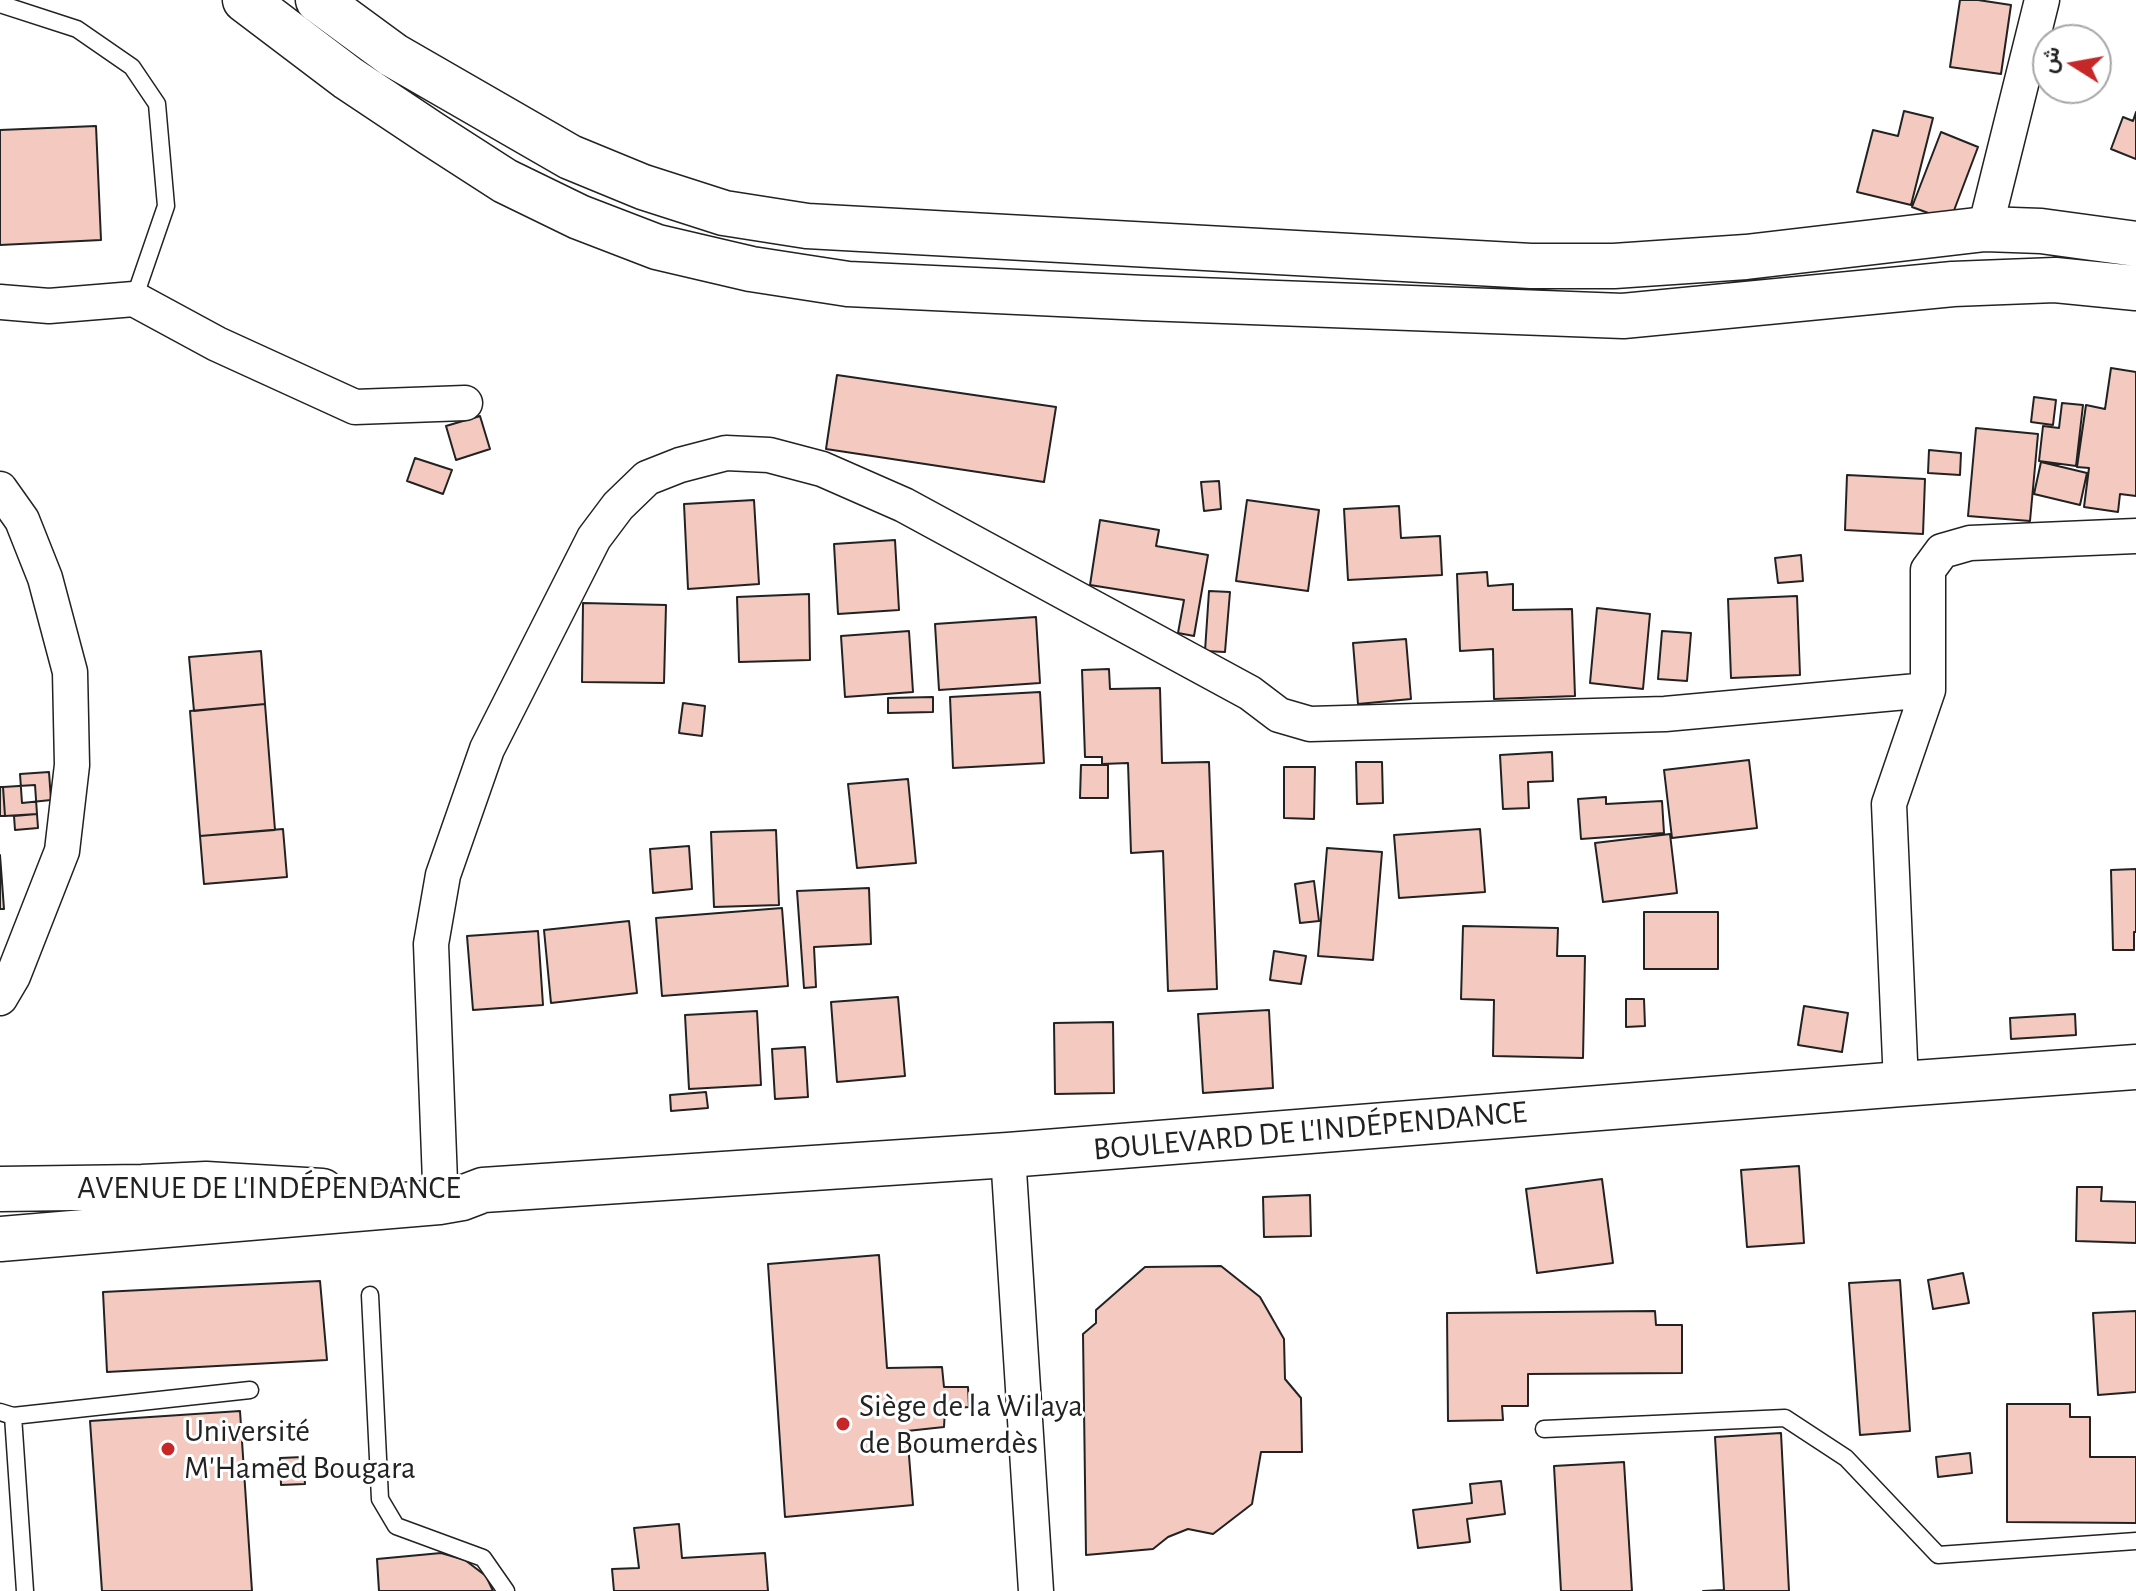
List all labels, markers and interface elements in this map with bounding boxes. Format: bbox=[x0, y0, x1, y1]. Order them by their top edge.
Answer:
north arrow bbox=[2032, 24, 2112, 104]
text: ش bbox=[2037, 45, 2064, 75]
street label: BOULEVARD DE L'INDÉPENDANCE bbox=[1092, 1093, 1528, 1169]
street label: AVENUE DE L'INDÉPENDANCE bbox=[77, 1169, 461, 1207]
place label: Siège de la Wilaya de Boumerdès bbox=[859, 1387, 1083, 1462]
place label: Université M'Hamed Bougara bbox=[184, 1412, 416, 1487]
marker: Siège de la Wilaya de Boumerdès bbox=[834, 1415, 852, 1433]
marker: Université M'Hamed Bougara bbox=[159, 1440, 177, 1458]

